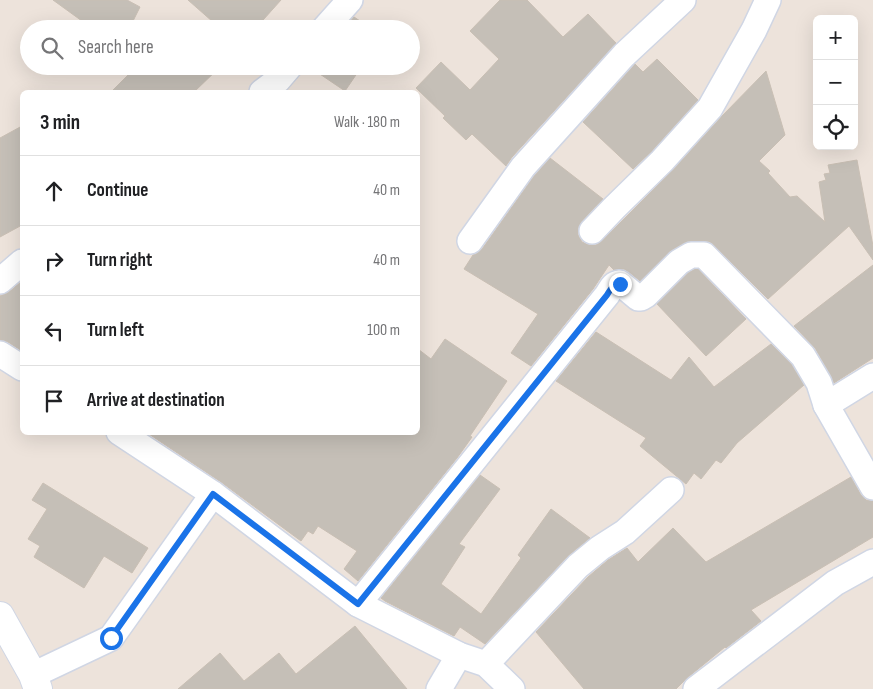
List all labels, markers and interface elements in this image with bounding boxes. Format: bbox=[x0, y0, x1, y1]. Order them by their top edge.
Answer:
map controls bbox=[813, 15, 858, 150]
button: + bbox=[813, 15, 858, 60]
search box bbox=[20, 20, 420, 75]
icon: search bbox=[38, 34, 66, 62]
text: Search here bbox=[78, 36, 154, 59]
button: − bbox=[813, 60, 858, 105]
button: locate bbox=[813, 105, 858, 150]
text: 3 min bbox=[40, 110, 80, 135]
text: Walk · 180 m bbox=[334, 113, 400, 132]
icon: ahead bbox=[40, 177, 68, 205]
text: Continue bbox=[87, 179, 148, 202]
text: 40 m bbox=[373, 181, 400, 200]
icon: right bbox=[40, 247, 68, 275]
text: Turn right bbox=[87, 249, 152, 272]
text: 40 m bbox=[373, 251, 400, 270]
route end bbox=[609, 273, 632, 296]
icon: left bbox=[40, 317, 68, 345]
text: Turn left bbox=[87, 319, 144, 342]
text: 100 m bbox=[367, 321, 400, 340]
icon: arrive bbox=[40, 387, 68, 415]
text: Arrive at destination bbox=[87, 389, 225, 412]
route start bbox=[100, 627, 123, 650]

